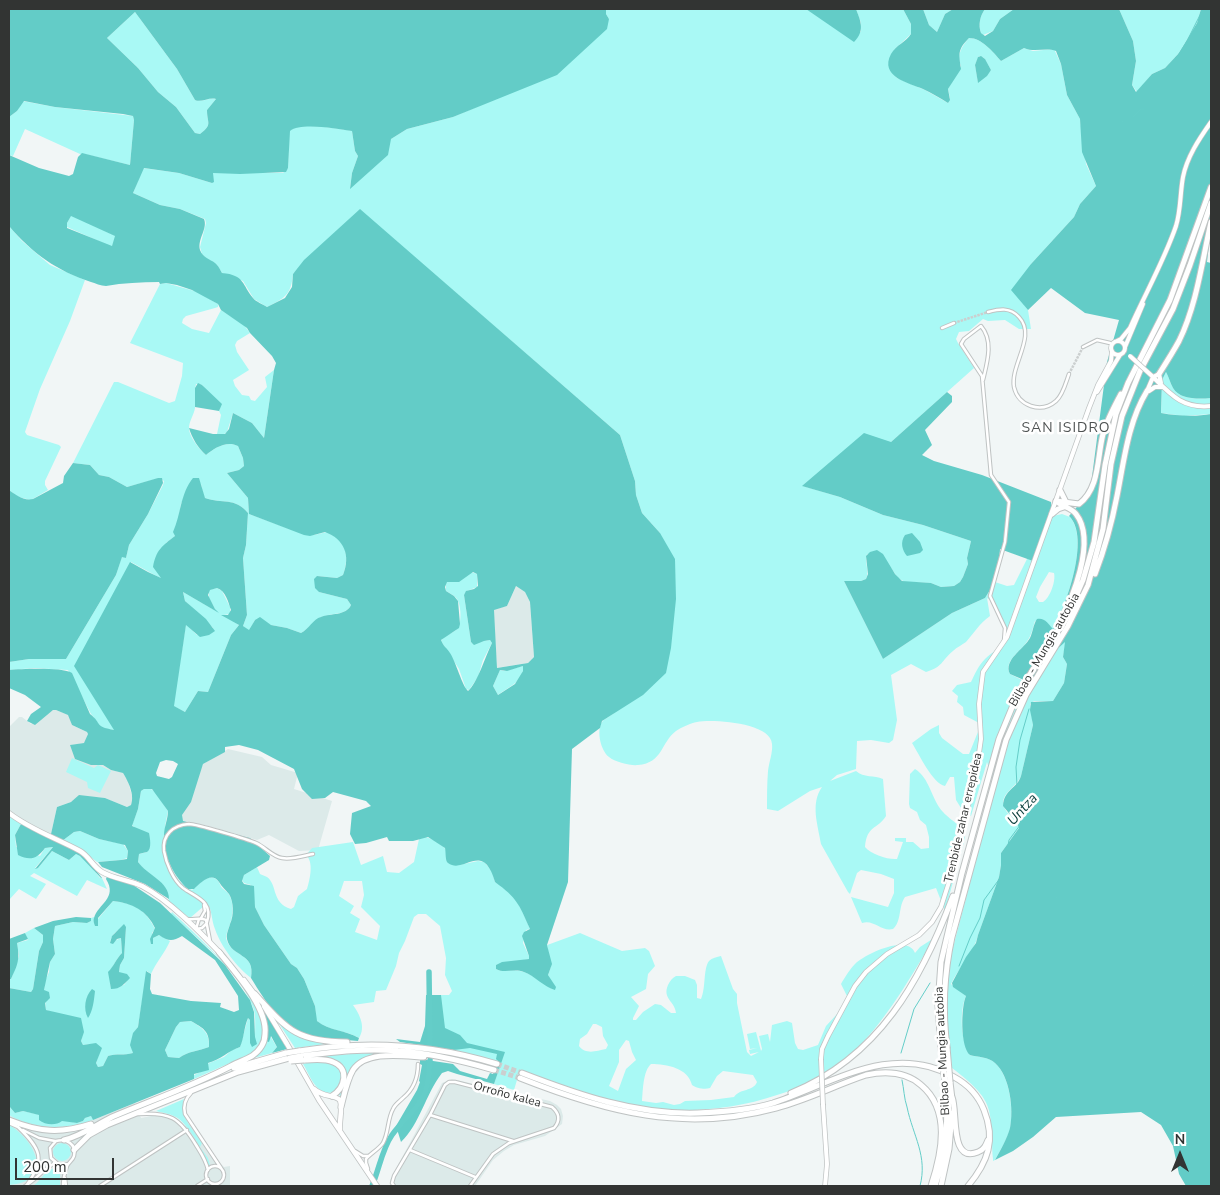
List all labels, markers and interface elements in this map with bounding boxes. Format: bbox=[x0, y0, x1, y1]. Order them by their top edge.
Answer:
district label: SAN ISIDRO bbox=[1020, 421, 1112, 437]
street label: Bilbao - Mungia autobia bbox=[1007, 591, 1083, 709]
street label: Trenbide zahar errepidea bbox=[942, 751, 986, 885]
water label: Untza bbox=[1004, 791, 1042, 829]
street label: Bilbao - Mungia autobia bbox=[932, 986, 954, 1116]
street label: Orroño kalea bbox=[472, 1079, 542, 1111]
north arrow bbox=[1155, 1130, 1205, 1180]
text: N bbox=[1175, 1130, 1185, 1149]
scale bar bbox=[18, 1148, 116, 1180]
text: 200 m bbox=[23, 1157, 67, 1177]

